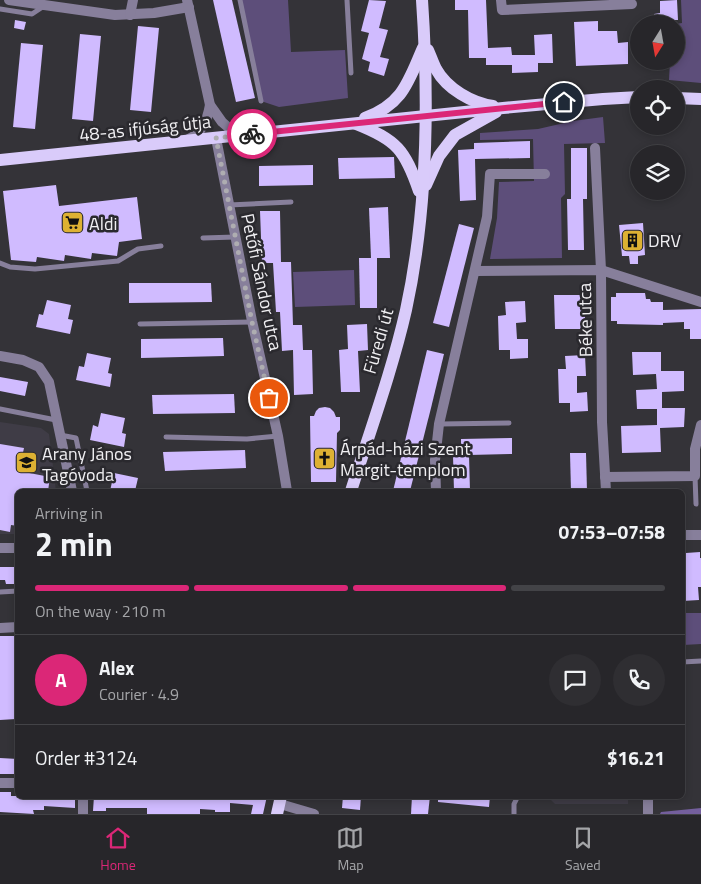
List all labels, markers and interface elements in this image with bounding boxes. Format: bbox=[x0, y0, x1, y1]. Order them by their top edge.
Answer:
north arrow bbox=[630, 15, 685, 70]
map controls bbox=[630, 15, 685, 200]
button: locate bbox=[630, 80, 685, 135]
pin bbox=[543, 81, 585, 123]
icon: home bbox=[550, 88, 578, 116]
street label: 48-as ifjúság útja bbox=[78, 108, 212, 148]
courier bbox=[227, 109, 277, 159]
icon: bike bbox=[238, 120, 266, 148]
button: layers bbox=[630, 145, 685, 200]
place label: Aldi bbox=[89, 210, 117, 237]
supermarket icon: Aldi bbox=[61, 211, 85, 235]
street label: Petőfi Sándor utca bbox=[234, 211, 290, 353]
place label: DRV bbox=[648, 227, 682, 254]
building icon: DRV bbox=[620, 228, 644, 252]
street label: Béke utca bbox=[571, 283, 599, 357]
street label: Füredi út bbox=[356, 304, 400, 377]
pin bbox=[248, 377, 290, 419]
icon: bag bbox=[255, 384, 283, 412]
place label: Árpád-házi Szent Margit-templom bbox=[340, 435, 471, 483]
place label: Arany János Tagóvoda bbox=[42, 440, 132, 488]
church icon: Árpád-házi Szent Margit-templom bbox=[312, 446, 336, 470]
school or university icon: Arany János Tagóvoda bbox=[14, 451, 38, 475]
text: Arriving in bbox=[35, 501, 103, 525]
text: 07:53–07:58 bbox=[558, 517, 665, 546]
text: 2 min bbox=[35, 520, 113, 568]
text: On the way · 210 m bbox=[35, 599, 166, 623]
text: Alex bbox=[99, 653, 134, 682]
button: chat bbox=[549, 654, 601, 706]
button: phone bbox=[613, 654, 665, 706]
text: A bbox=[55, 665, 67, 694]
text: Courier · 4.9 bbox=[99, 682, 179, 706]
text: Order #3124 bbox=[35, 743, 137, 772]
text: $16.21 bbox=[607, 743, 665, 772]
tab: Home bbox=[100, 824, 136, 875]
tab: Map bbox=[336, 824, 364, 875]
tab: Saved bbox=[565, 824, 601, 875]

